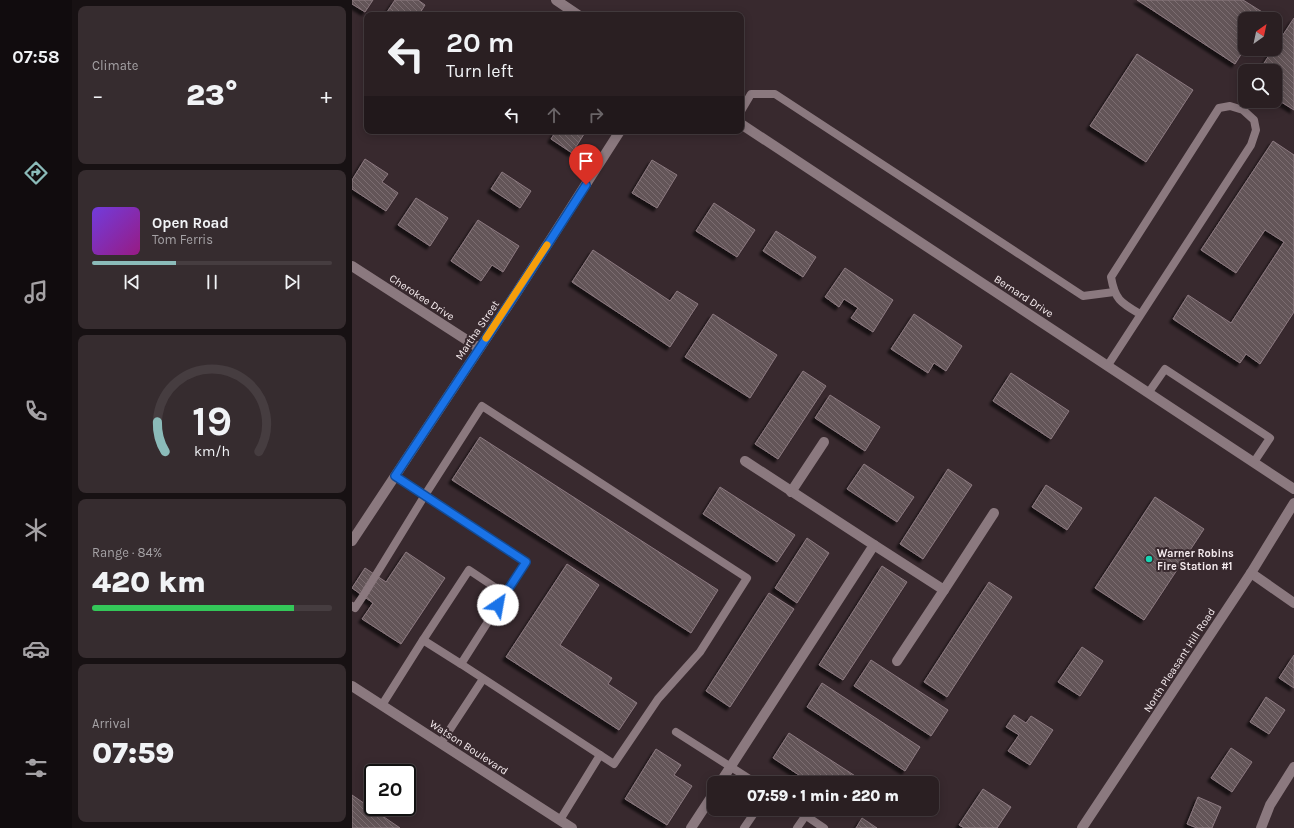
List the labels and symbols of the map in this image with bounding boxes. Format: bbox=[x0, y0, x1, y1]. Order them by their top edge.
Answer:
north arrow bbox=[1238, 12, 1282, 56]
pin bbox=[569, 144, 603, 185]
street label: Cherokee Drive bbox=[387, 272, 457, 323]
street label: Bernard Drive bbox=[992, 272, 1056, 321]
street label: Martha Street bbox=[453, 298, 502, 363]
place label: Warner Robins Fire Station #1 bbox=[1157, 547, 1234, 573]
marker: Warner Robins Fire Station #1 bbox=[1144, 554, 1154, 564]
position arrow bbox=[477, 584, 519, 626]
street label: North Pleasant Hill Road bbox=[1141, 606, 1218, 715]
street label: Watson Boulevard bbox=[427, 717, 510, 778]
speed limit sign: 20 bbox=[364, 764, 416, 816]

